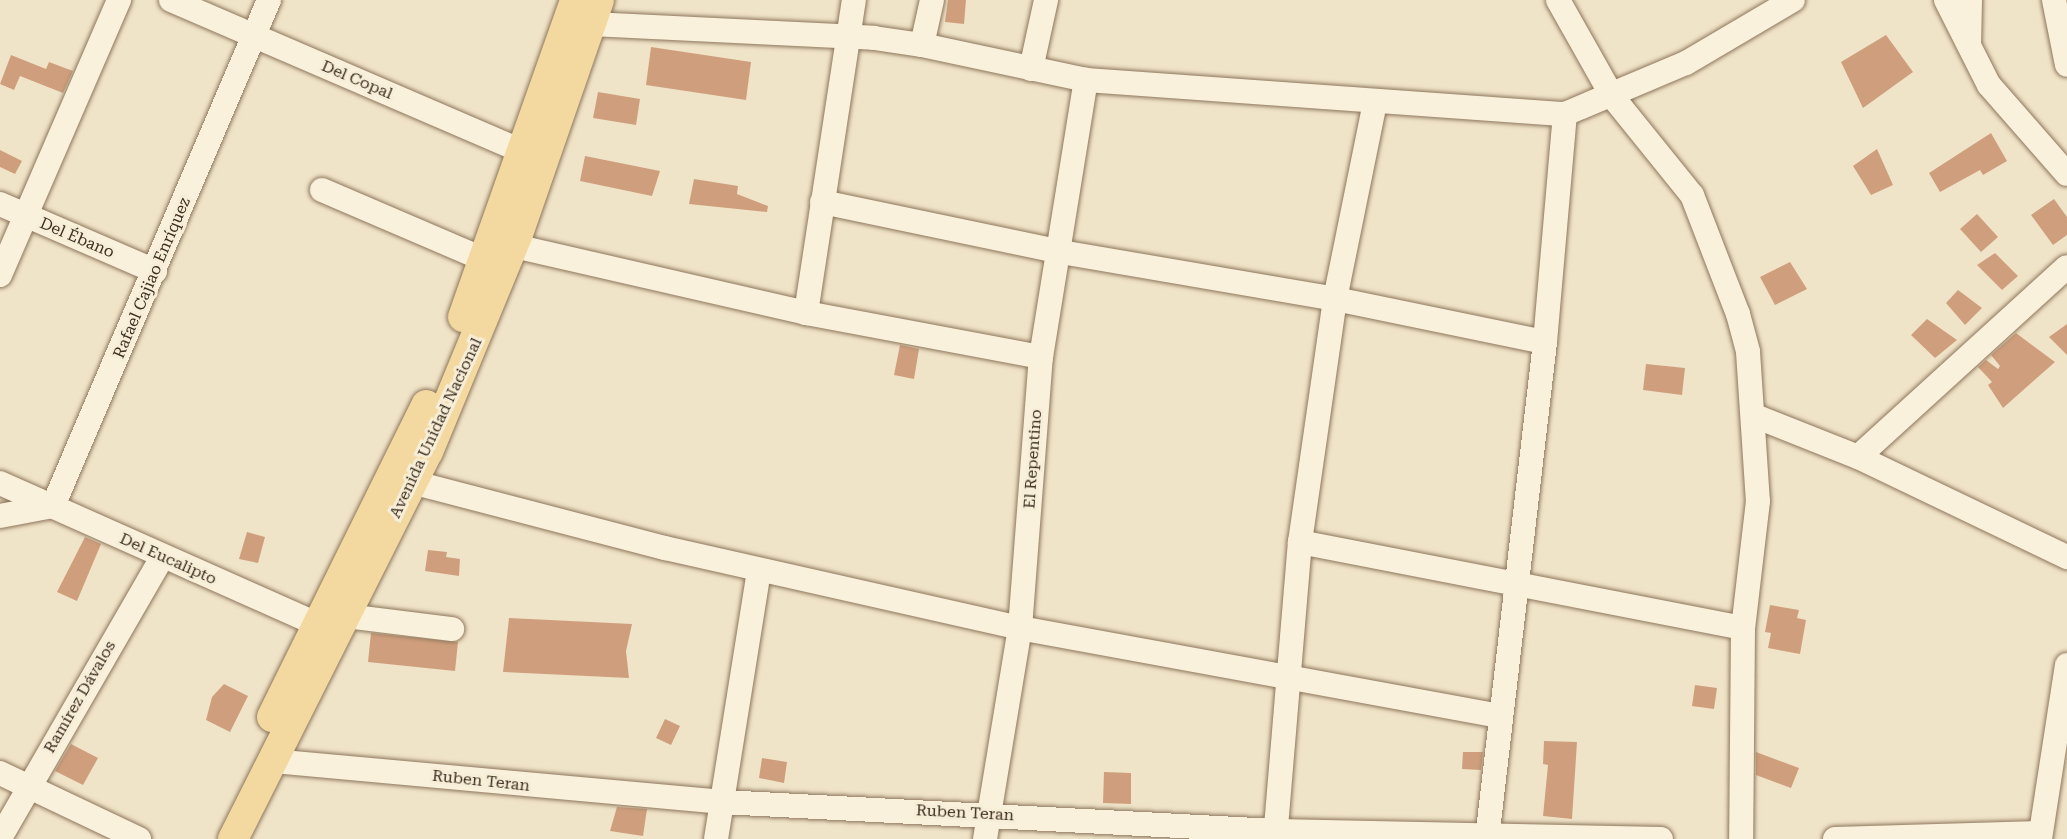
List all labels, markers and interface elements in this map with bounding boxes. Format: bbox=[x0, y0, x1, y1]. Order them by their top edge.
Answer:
street label: Del Copal bbox=[319, 56, 395, 104]
street label: Rafael Cajiao Enríquez bbox=[109, 195, 195, 361]
street label: Del Ébano bbox=[37, 214, 117, 262]
street label: Avenida Unidad Nacional bbox=[386, 335, 486, 521]
street label: El Repentino bbox=[1020, 409, 1046, 509]
street label: Del Eucalipto bbox=[117, 529, 219, 589]
street label: Ramírez Dávalos bbox=[40, 637, 120, 757]
street label: Ruben Teran bbox=[431, 766, 531, 796]
street label: Ruben Teran bbox=[916, 801, 1014, 825]

